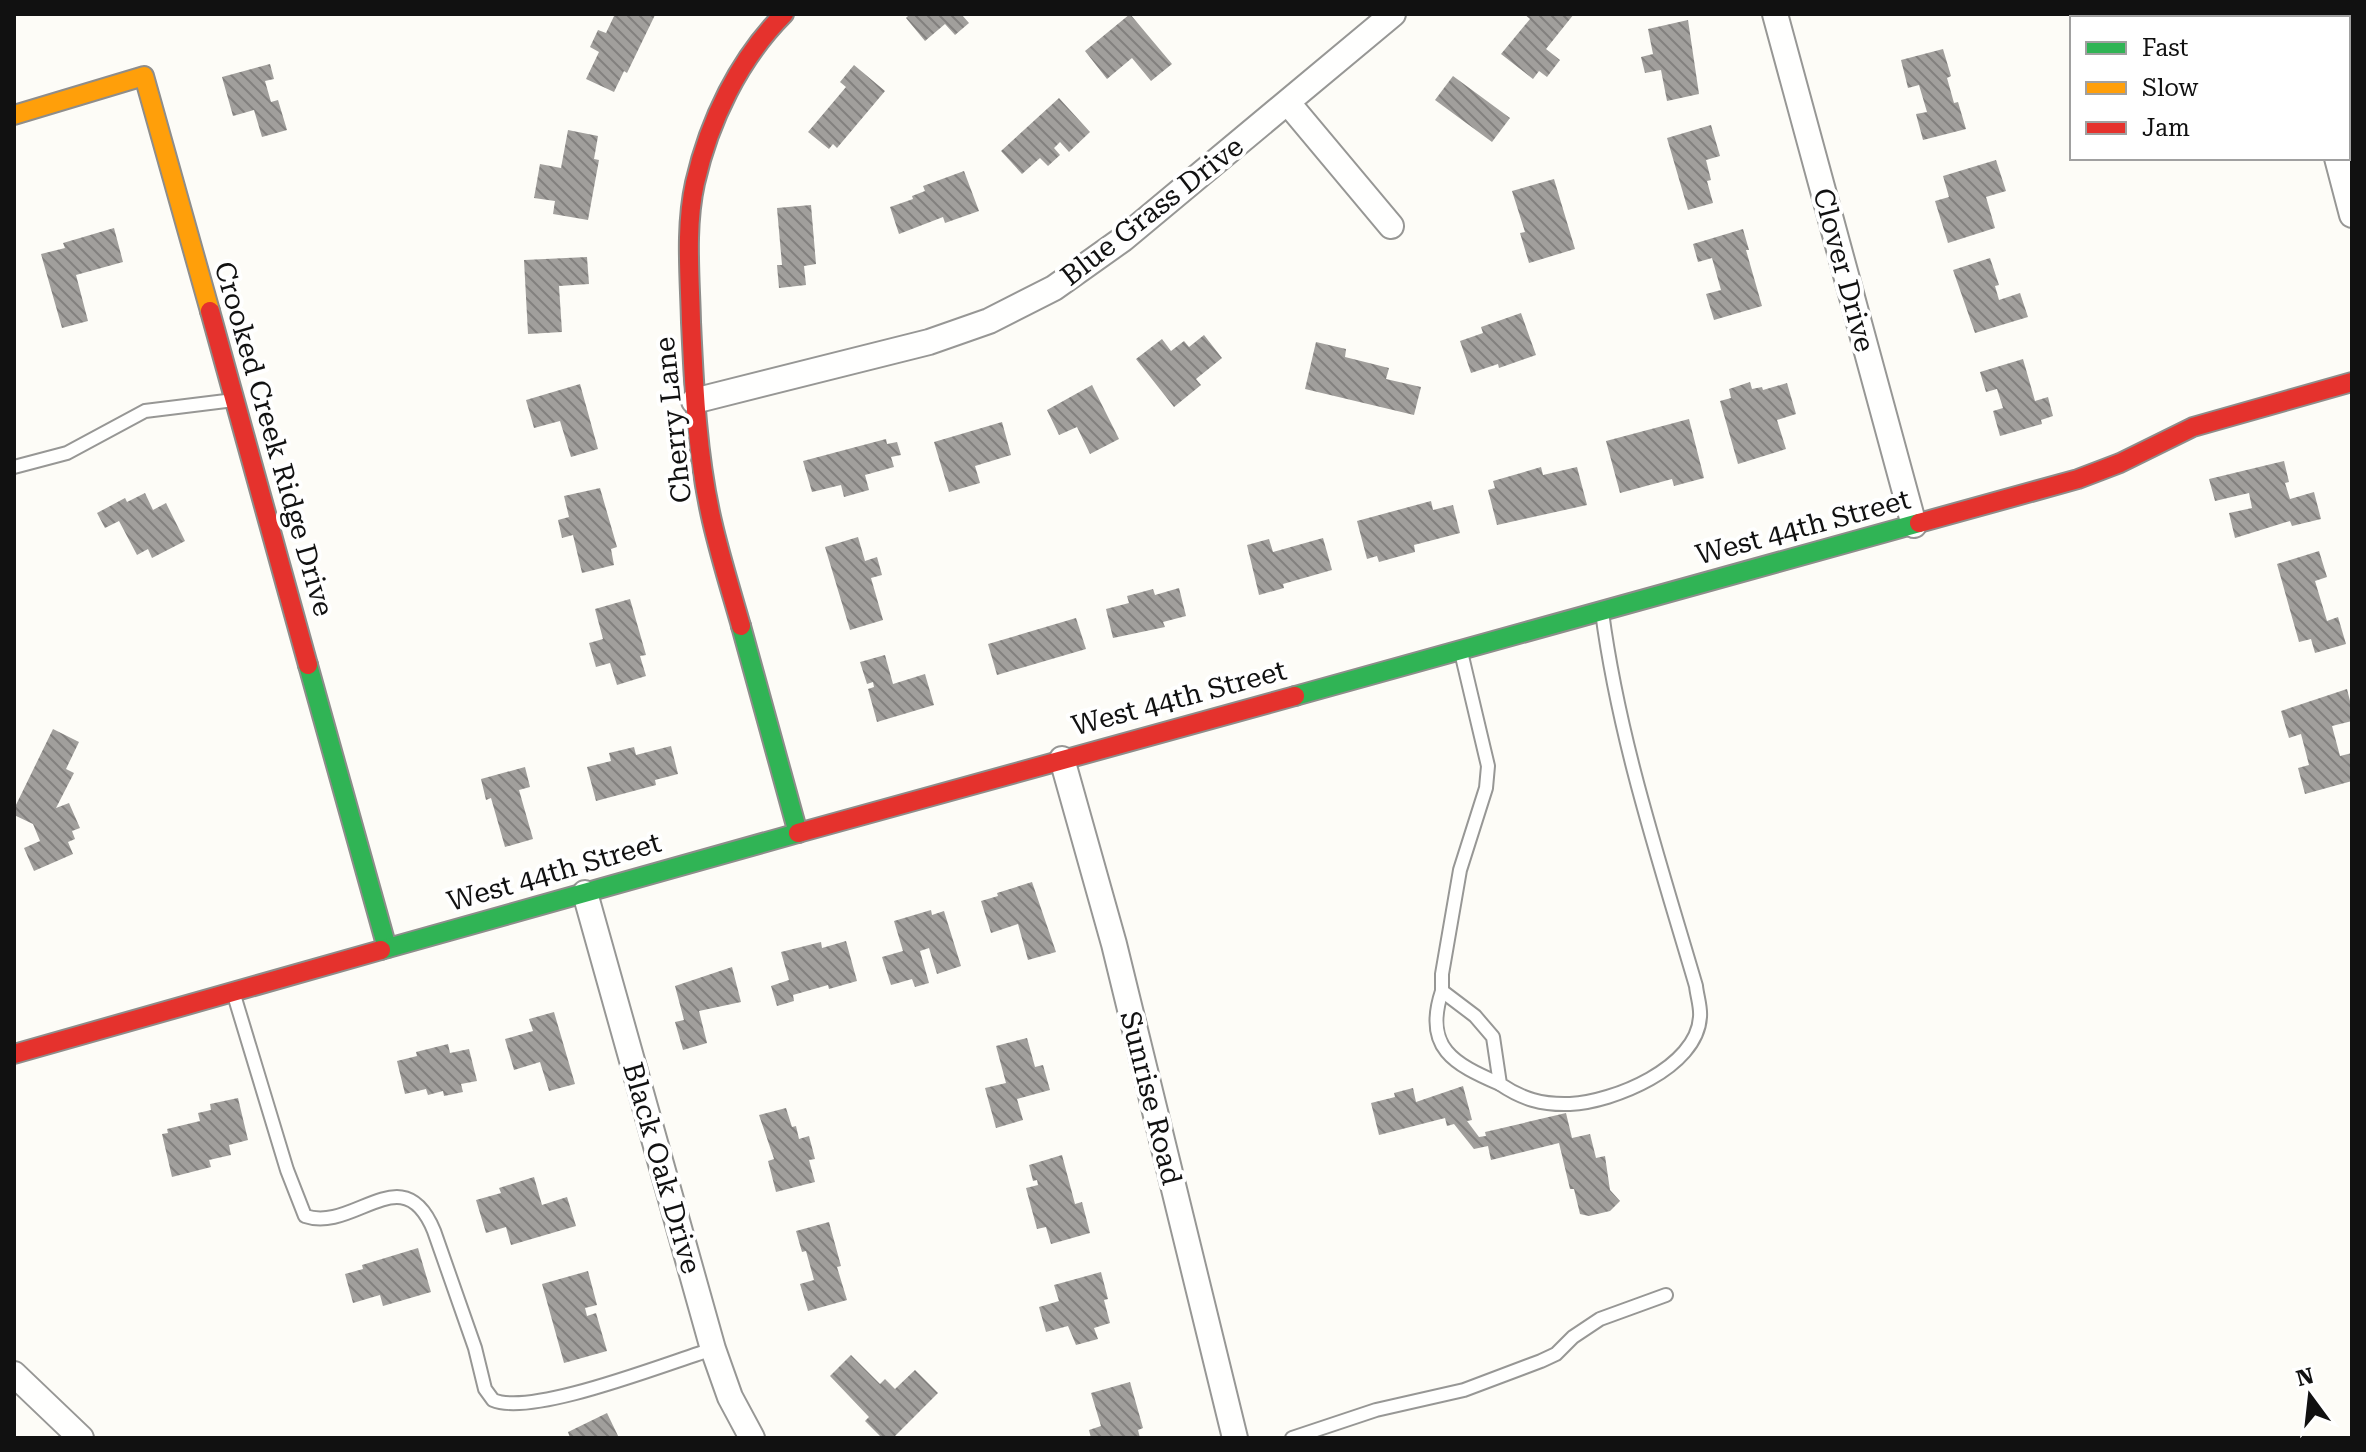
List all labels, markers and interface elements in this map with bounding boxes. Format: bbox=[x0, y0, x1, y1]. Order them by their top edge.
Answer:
legend bbox=[2070, 16, 2350, 160]
text: Fast bbox=[2142, 34, 2189, 62]
text: Slow bbox=[2142, 74, 2199, 102]
text: Jam bbox=[2142, 114, 2190, 142]
street label: Blue Grass Drive bbox=[1054, 130, 1250, 292]
street label: Clover Drive bbox=[1806, 185, 1882, 355]
street label: Crooked Creek Ridge Drive bbox=[208, 258, 340, 620]
street label: Cherry Lane bbox=[648, 335, 698, 505]
street label: West 44th Street bbox=[1692, 482, 1914, 572]
street label: West 44th Street bbox=[1068, 653, 1290, 743]
street label: West 44th Street bbox=[443, 826, 665, 918]
street label: Sunrise Road bbox=[1113, 1008, 1189, 1188]
street label: Black Oak Drive bbox=[616, 1059, 708, 1277]
north arrow bbox=[2270, 1356, 2350, 1436]
text: N bbox=[2294, 1363, 2316, 1391]

